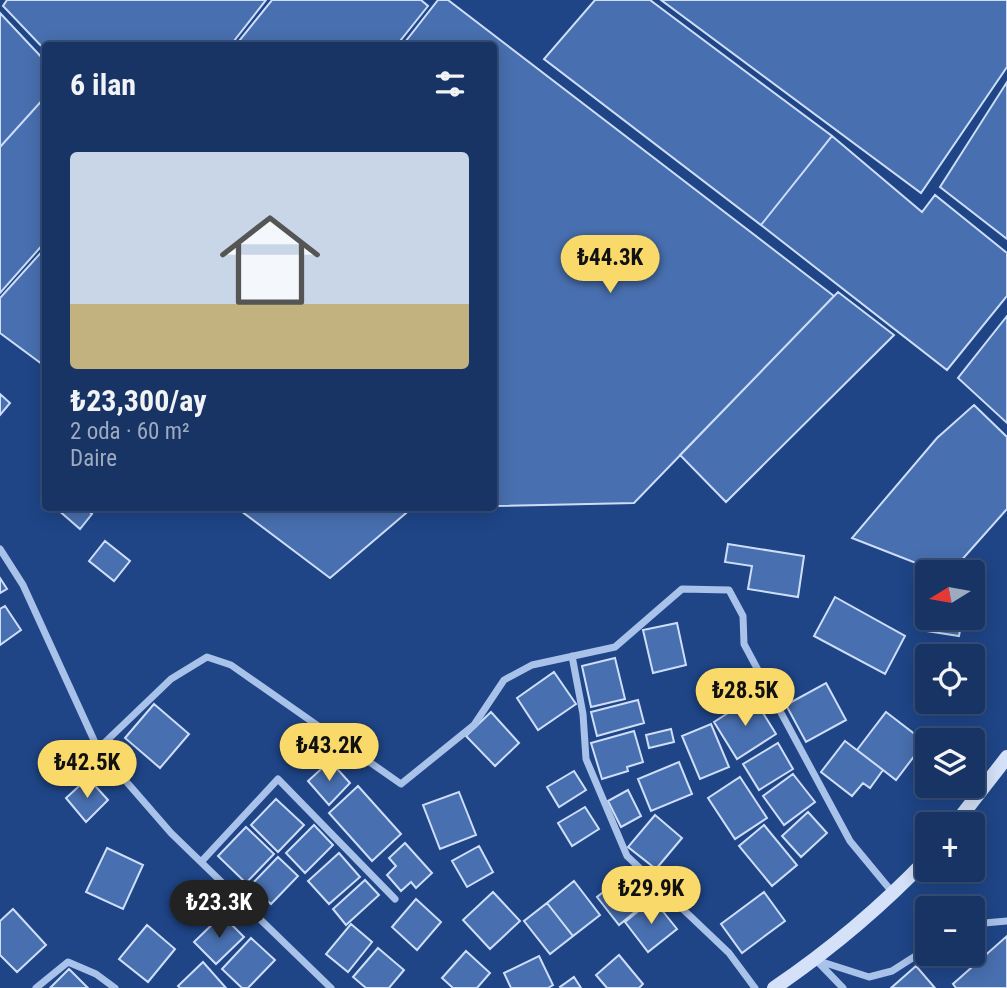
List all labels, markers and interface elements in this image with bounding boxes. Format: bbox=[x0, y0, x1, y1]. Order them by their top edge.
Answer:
icon: filters bbox=[431, 65, 469, 103]
text: 6 ilan bbox=[70, 67, 136, 102]
icon: home bbox=[207, 197, 333, 323]
pin: ₺44.3K bbox=[553, 236, 667, 295]
text: ₺44.3K bbox=[577, 244, 643, 271]
text: ₺23,300/ay bbox=[70, 383, 207, 418]
text: 2 oda · 60 m² bbox=[70, 418, 190, 445]
text: Daire bbox=[70, 445, 117, 472]
north arrow bbox=[915, 560, 985, 630]
map controls bbox=[915, 560, 985, 966]
button: locate bbox=[915, 644, 985, 714]
pin: ₺28.5K bbox=[688, 668, 802, 728]
text: ₺28.5K bbox=[712, 677, 778, 704]
pin: ₺43.2K bbox=[272, 724, 386, 783]
button: layers bbox=[915, 728, 985, 798]
text: ₺43.2K bbox=[296, 732, 362, 759]
pin: ₺42.5K bbox=[30, 740, 144, 800]
text: ₺42.5K bbox=[54, 749, 120, 776]
button: + bbox=[915, 812, 985, 882]
pin: ₺29.9K bbox=[594, 866, 708, 926]
text: ₺29.9K bbox=[618, 875, 684, 902]
pin: ₺23.3K bbox=[162, 880, 276, 940]
text: ₺23.3K bbox=[186, 889, 252, 916]
button: − bbox=[915, 896, 985, 966]

